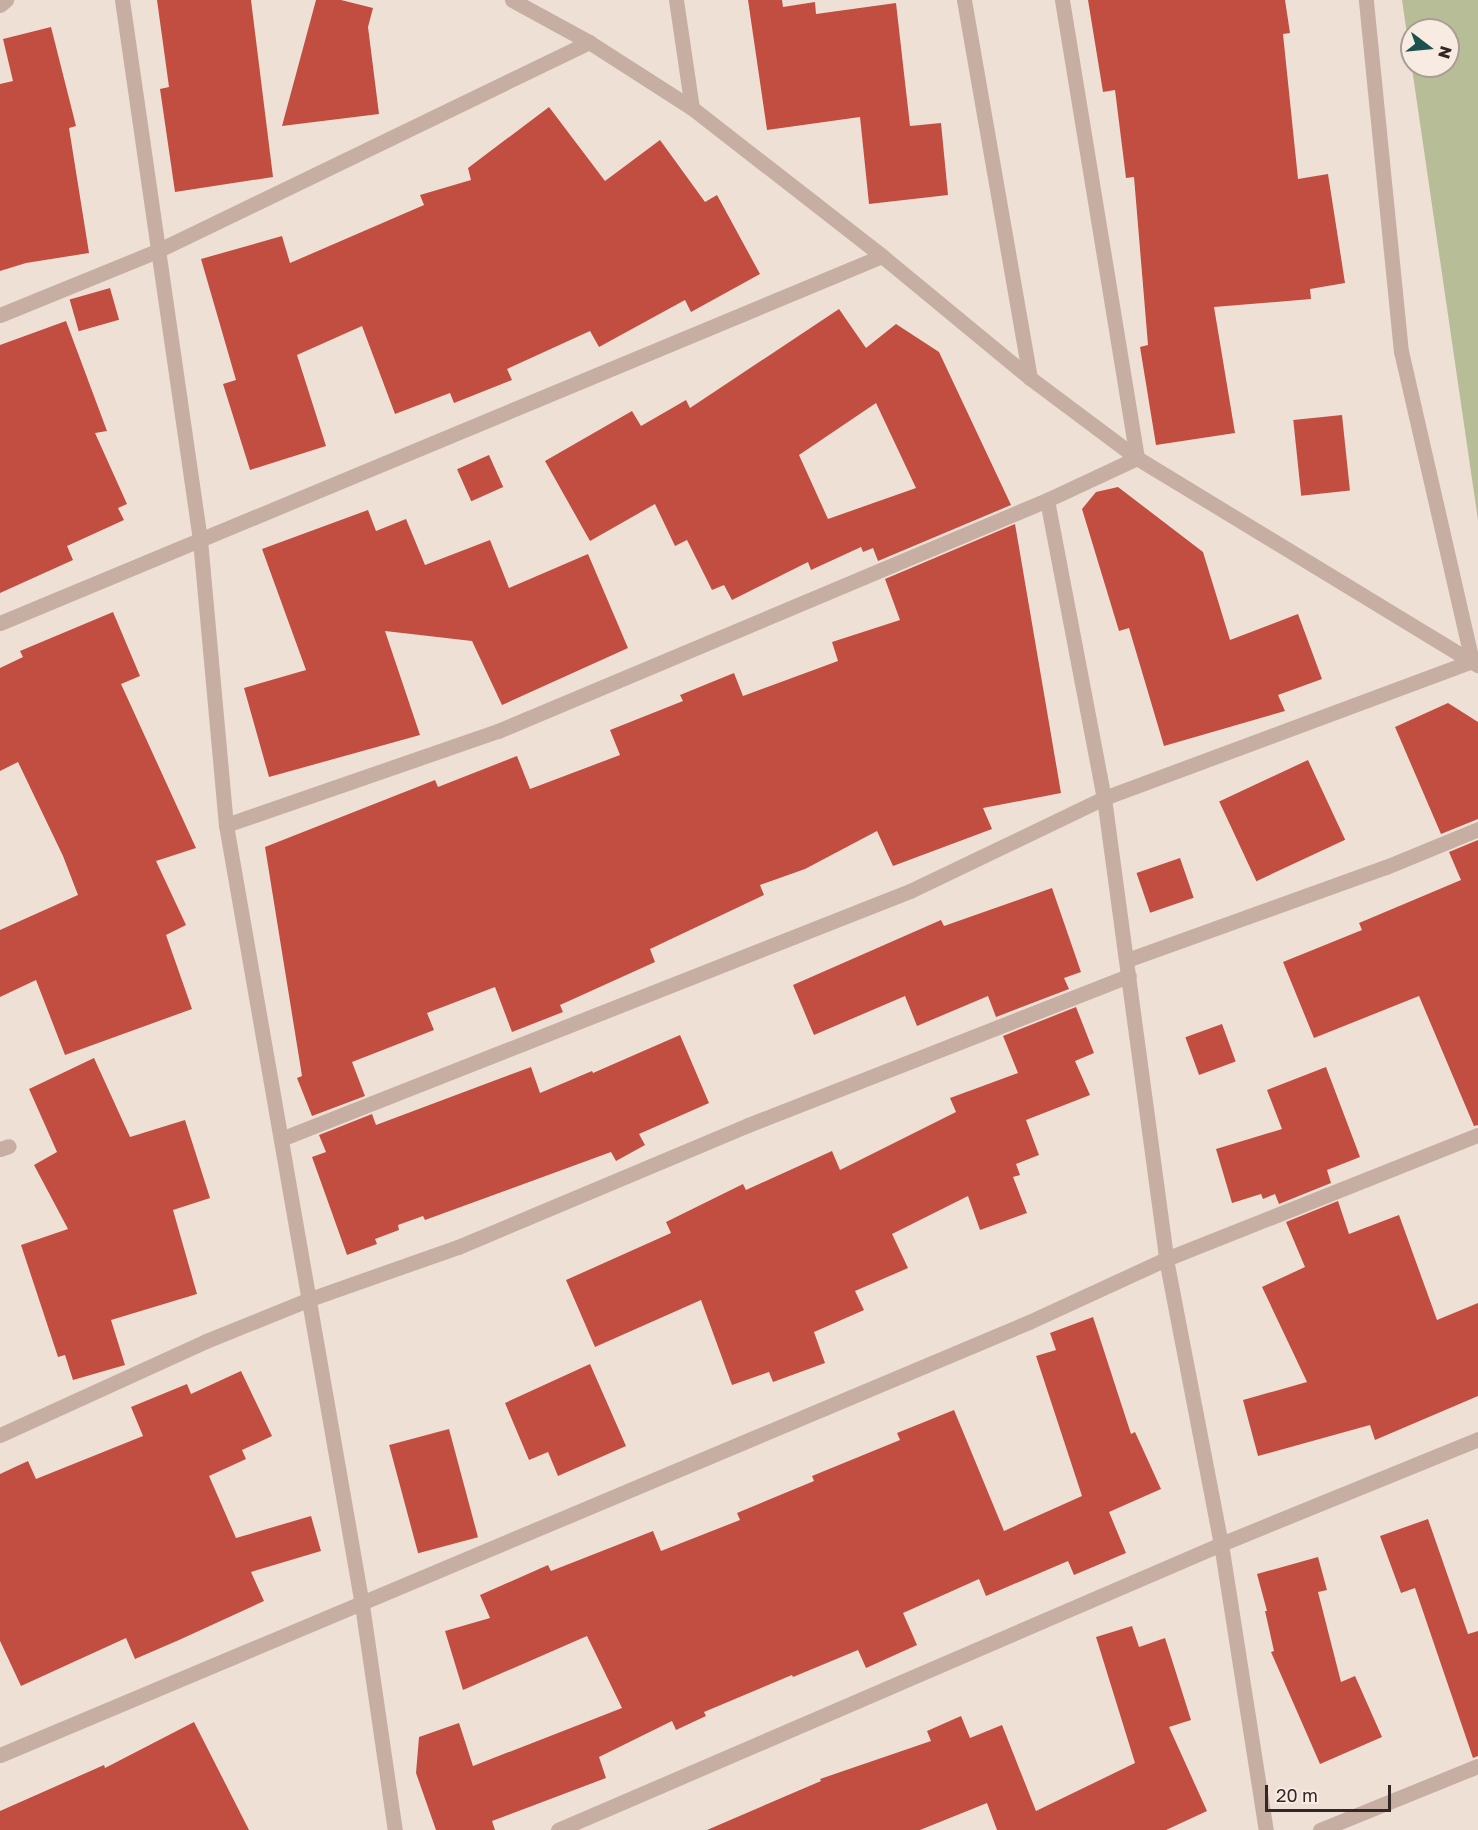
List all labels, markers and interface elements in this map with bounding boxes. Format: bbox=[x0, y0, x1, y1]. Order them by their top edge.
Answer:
north arrow bbox=[1400, 18, 1460, 78]
text: N bbox=[1434, 44, 1457, 61]
scale bar bbox=[1268, 1773, 1394, 1811]
text: 20 m bbox=[1276, 1784, 1318, 1806]

